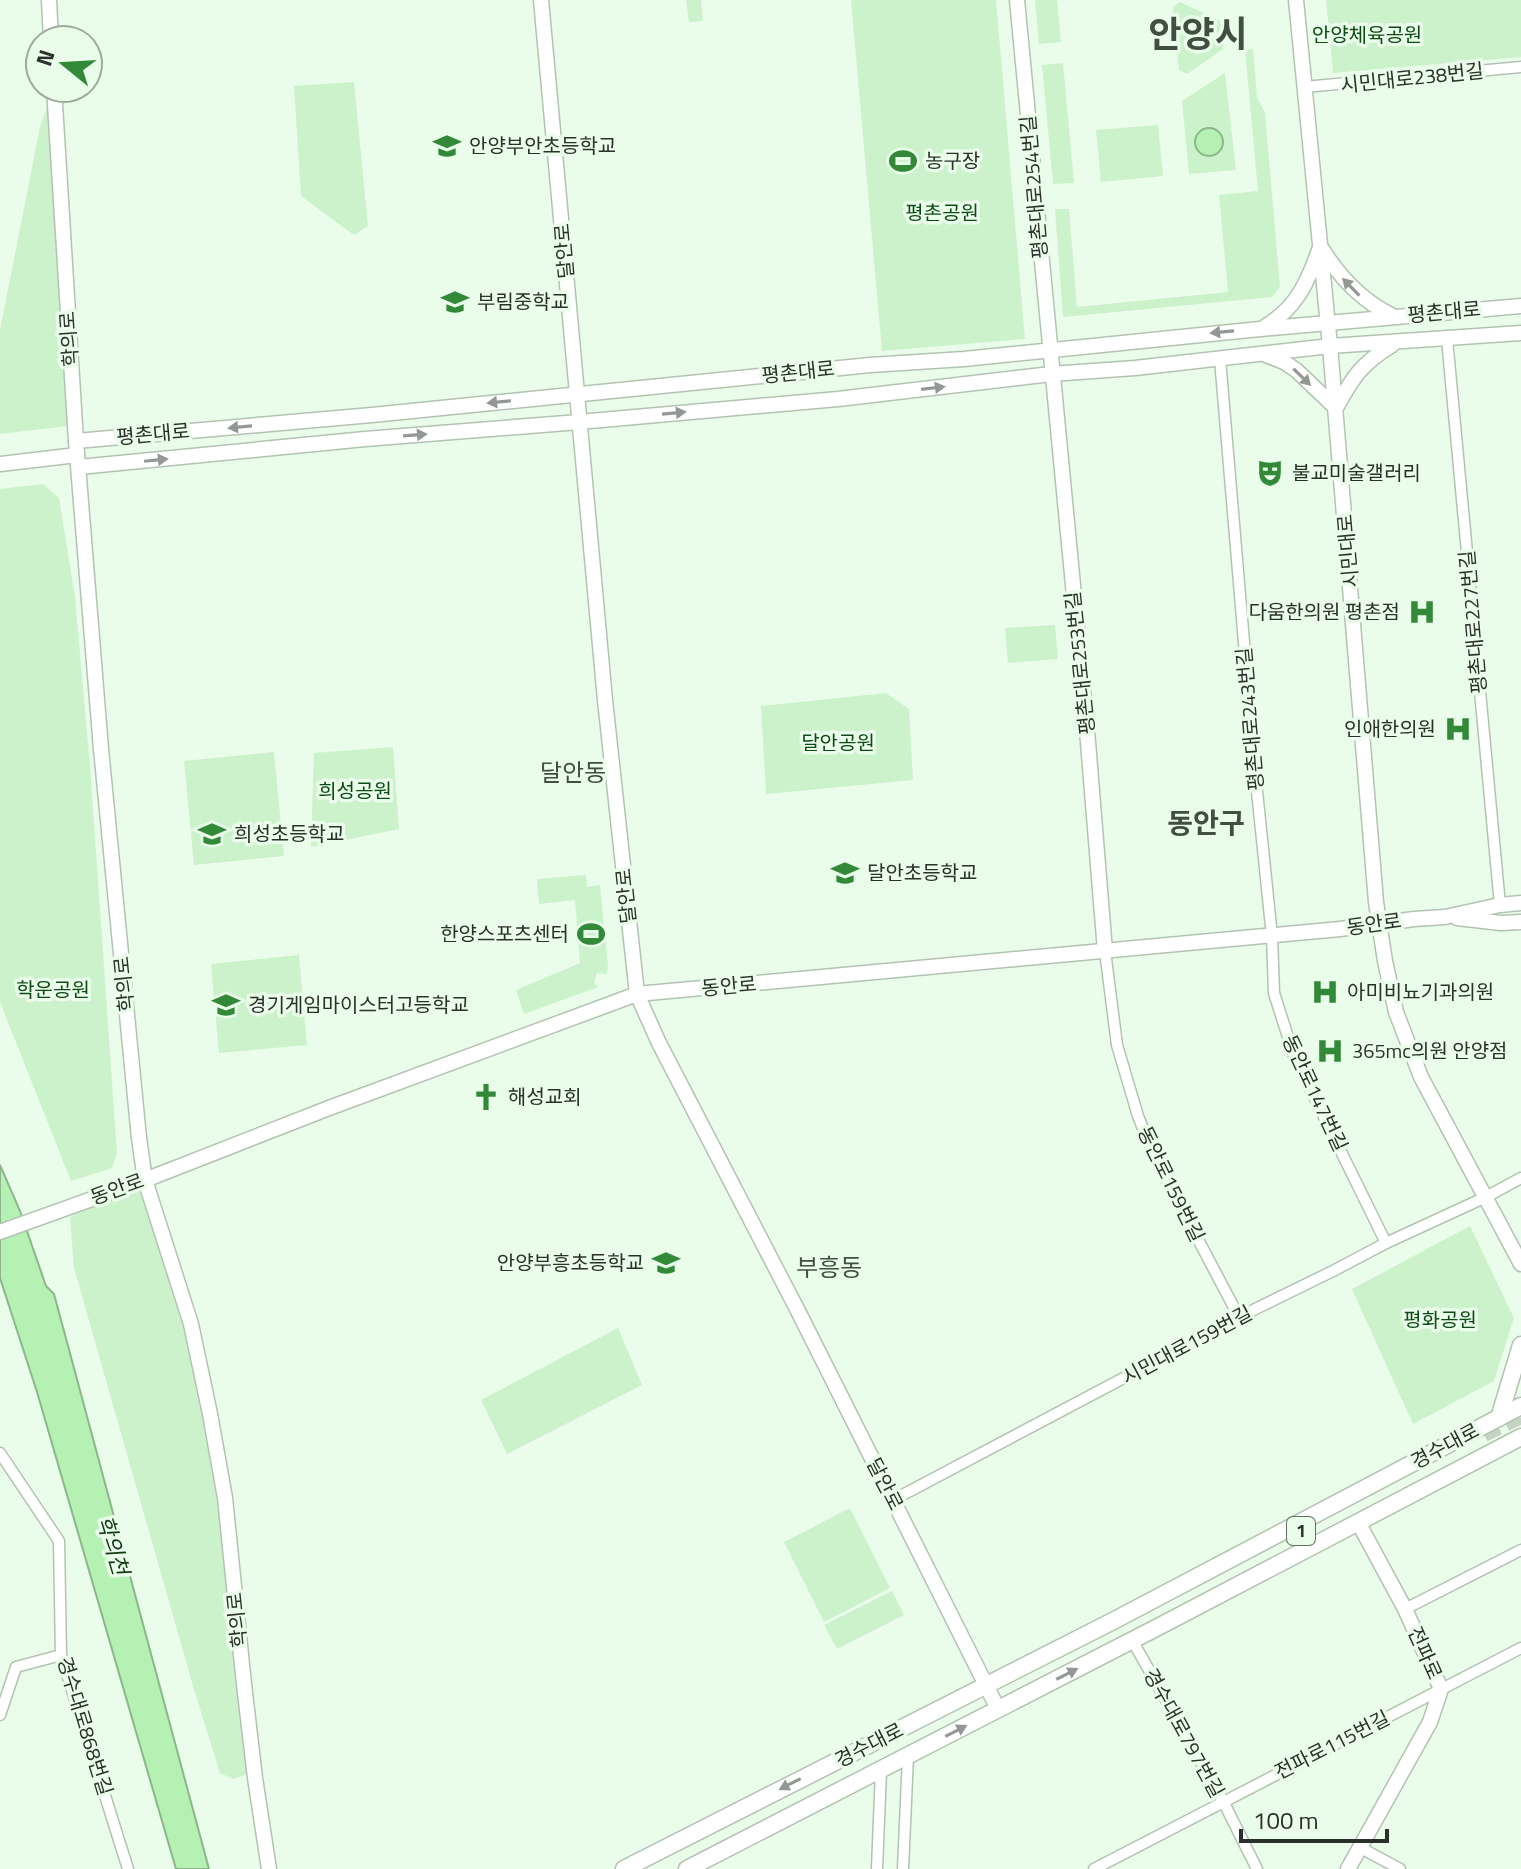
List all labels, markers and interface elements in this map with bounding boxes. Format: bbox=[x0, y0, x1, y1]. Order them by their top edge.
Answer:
district label: 안양시 bbox=[1148, 6, 1248, 61]
park label: 안양체육공원 bbox=[1312, 19, 1422, 50]
north arrow bbox=[24, 24, 104, 104]
text: N bbox=[26, 45, 64, 70]
street label: 시민대로238번길 bbox=[1339, 55, 1485, 100]
street label: 평촌대로254번길 bbox=[1012, 114, 1055, 260]
place label: 안양부안초등학교 bbox=[469, 130, 616, 161]
school or university icon: 안양부안초등학교 bbox=[432, 131, 462, 161]
place label: 농구장 bbox=[925, 145, 980, 176]
sports icon: 농구장 bbox=[888, 146, 918, 176]
park label: 평촌공원 bbox=[905, 197, 979, 228]
street label: 달안로 bbox=[546, 222, 581, 280]
one-way arrow bbox=[1342, 278, 1361, 297]
place label: 부림중학교 bbox=[477, 286, 569, 317]
school or university icon: 부림중학교 bbox=[440, 287, 470, 317]
street label: 평촌대로 bbox=[1406, 293, 1482, 330]
street label: 학의로 bbox=[51, 310, 86, 368]
one-way arrow bbox=[1209, 326, 1234, 339]
street label: 평촌대로 bbox=[760, 352, 836, 391]
one-way arrow bbox=[1292, 367, 1311, 386]
one-way arrow bbox=[921, 381, 946, 394]
one-way arrow bbox=[486, 396, 511, 409]
one-way arrow bbox=[662, 407, 687, 420]
street label: 평촌대로 bbox=[115, 415, 191, 452]
one-way arrow bbox=[227, 420, 252, 433]
one-way arrow bbox=[403, 428, 428, 441]
one-way arrow bbox=[144, 453, 169, 466]
place label: 불교미술갤러리 bbox=[1292, 457, 1421, 488]
theatre icon: 불교미술갤러리 bbox=[1255, 458, 1285, 488]
street label: 시민대로 bbox=[1329, 513, 1366, 589]
street label: 평촌대로227번길 bbox=[1451, 549, 1494, 695]
street label: 평촌대로253번길 bbox=[1057, 590, 1102, 736]
place label: 다움한의원 평촌점 bbox=[1248, 596, 1400, 627]
hospital icon: 다움한의원 평촌점 bbox=[1407, 597, 1437, 627]
street label: 평촌대로243번길 bbox=[1228, 646, 1271, 792]
place label: 인애한의원 bbox=[1344, 713, 1436, 744]
hospital icon: 인애한의원 bbox=[1443, 714, 1473, 744]
park label: 달안공원 bbox=[801, 727, 875, 758]
district label: 달안동 bbox=[540, 754, 606, 790]
park label: 희성공원 bbox=[318, 775, 392, 806]
district label: 동안구 bbox=[1167, 801, 1245, 844]
place label: 희성초등학교 bbox=[234, 818, 344, 849]
school or university icon: 희성초등학교 bbox=[197, 819, 227, 849]
place label: 달안초등학교 bbox=[867, 857, 977, 888]
school or university icon: 달안초등학교 bbox=[830, 858, 860, 888]
street label: 달안로 bbox=[607, 867, 644, 925]
street label: 동안로 bbox=[1344, 904, 1403, 943]
place label: 한양스포츠센터 bbox=[440, 918, 569, 949]
sports icon: 한양스포츠센터 bbox=[576, 919, 606, 949]
street label: 학의로 bbox=[105, 955, 142, 1013]
street label: 동안로 bbox=[700, 968, 758, 1003]
park label: 학운공원 bbox=[16, 974, 90, 1005]
place label: 아미비뇨기과의원 bbox=[1347, 976, 1494, 1007]
hospital icon: 아미비뇨기과의원 bbox=[1310, 977, 1340, 1007]
place label: 경기게임마이스터고등학교 bbox=[248, 989, 469, 1020]
school or university icon: 경기게임마이스터고등학교 bbox=[211, 990, 241, 1020]
street label: 동안로147번길 bbox=[1275, 1029, 1356, 1156]
place label: 365mc의원 안양점 bbox=[1352, 1035, 1507, 1066]
hospital icon: 365mc의원 안양점 bbox=[1315, 1036, 1345, 1066]
place label: 해성교회 bbox=[508, 1081, 582, 1112]
church icon: 해성교회 bbox=[471, 1082, 501, 1112]
street label: 동안로159번길 bbox=[1130, 1121, 1213, 1247]
street label: 동안로 bbox=[86, 1165, 148, 1213]
place label: 안양부흥초등학교 bbox=[497, 1247, 644, 1278]
school or university icon: 안양부흥초등학교 bbox=[651, 1248, 681, 1278]
district label: 부흥동 bbox=[796, 1249, 862, 1285]
street label: 시민대로159번길 bbox=[1116, 1297, 1258, 1392]
park label: 평화공원 bbox=[1403, 1304, 1477, 1335]
street label: 경수대로 bbox=[1405, 1415, 1485, 1477]
street label: 달안로 bbox=[859, 1452, 912, 1515]
water label: 학의천 bbox=[88, 1511, 139, 1582]
road number: 1 bbox=[1287, 1517, 1315, 1545]
street label: 학의로 bbox=[218, 1591, 255, 1649]
street label: 전파로 bbox=[1400, 1621, 1451, 1684]
street label: 경수대로868번길 bbox=[50, 1652, 121, 1799]
street label: 경수대로797번길 bbox=[1136, 1662, 1233, 1803]
one-way arrow bbox=[1055, 1667, 1078, 1680]
street label: 전파로115번길 bbox=[1269, 1702, 1395, 1787]
street label: 경수대로 bbox=[829, 1714, 909, 1775]
one-way arrow bbox=[944, 1724, 967, 1738]
one-way arrow bbox=[779, 1778, 802, 1791]
scale bar bbox=[1241, 1793, 1387, 1843]
text: 100 m bbox=[1253, 1802, 1319, 1838]

